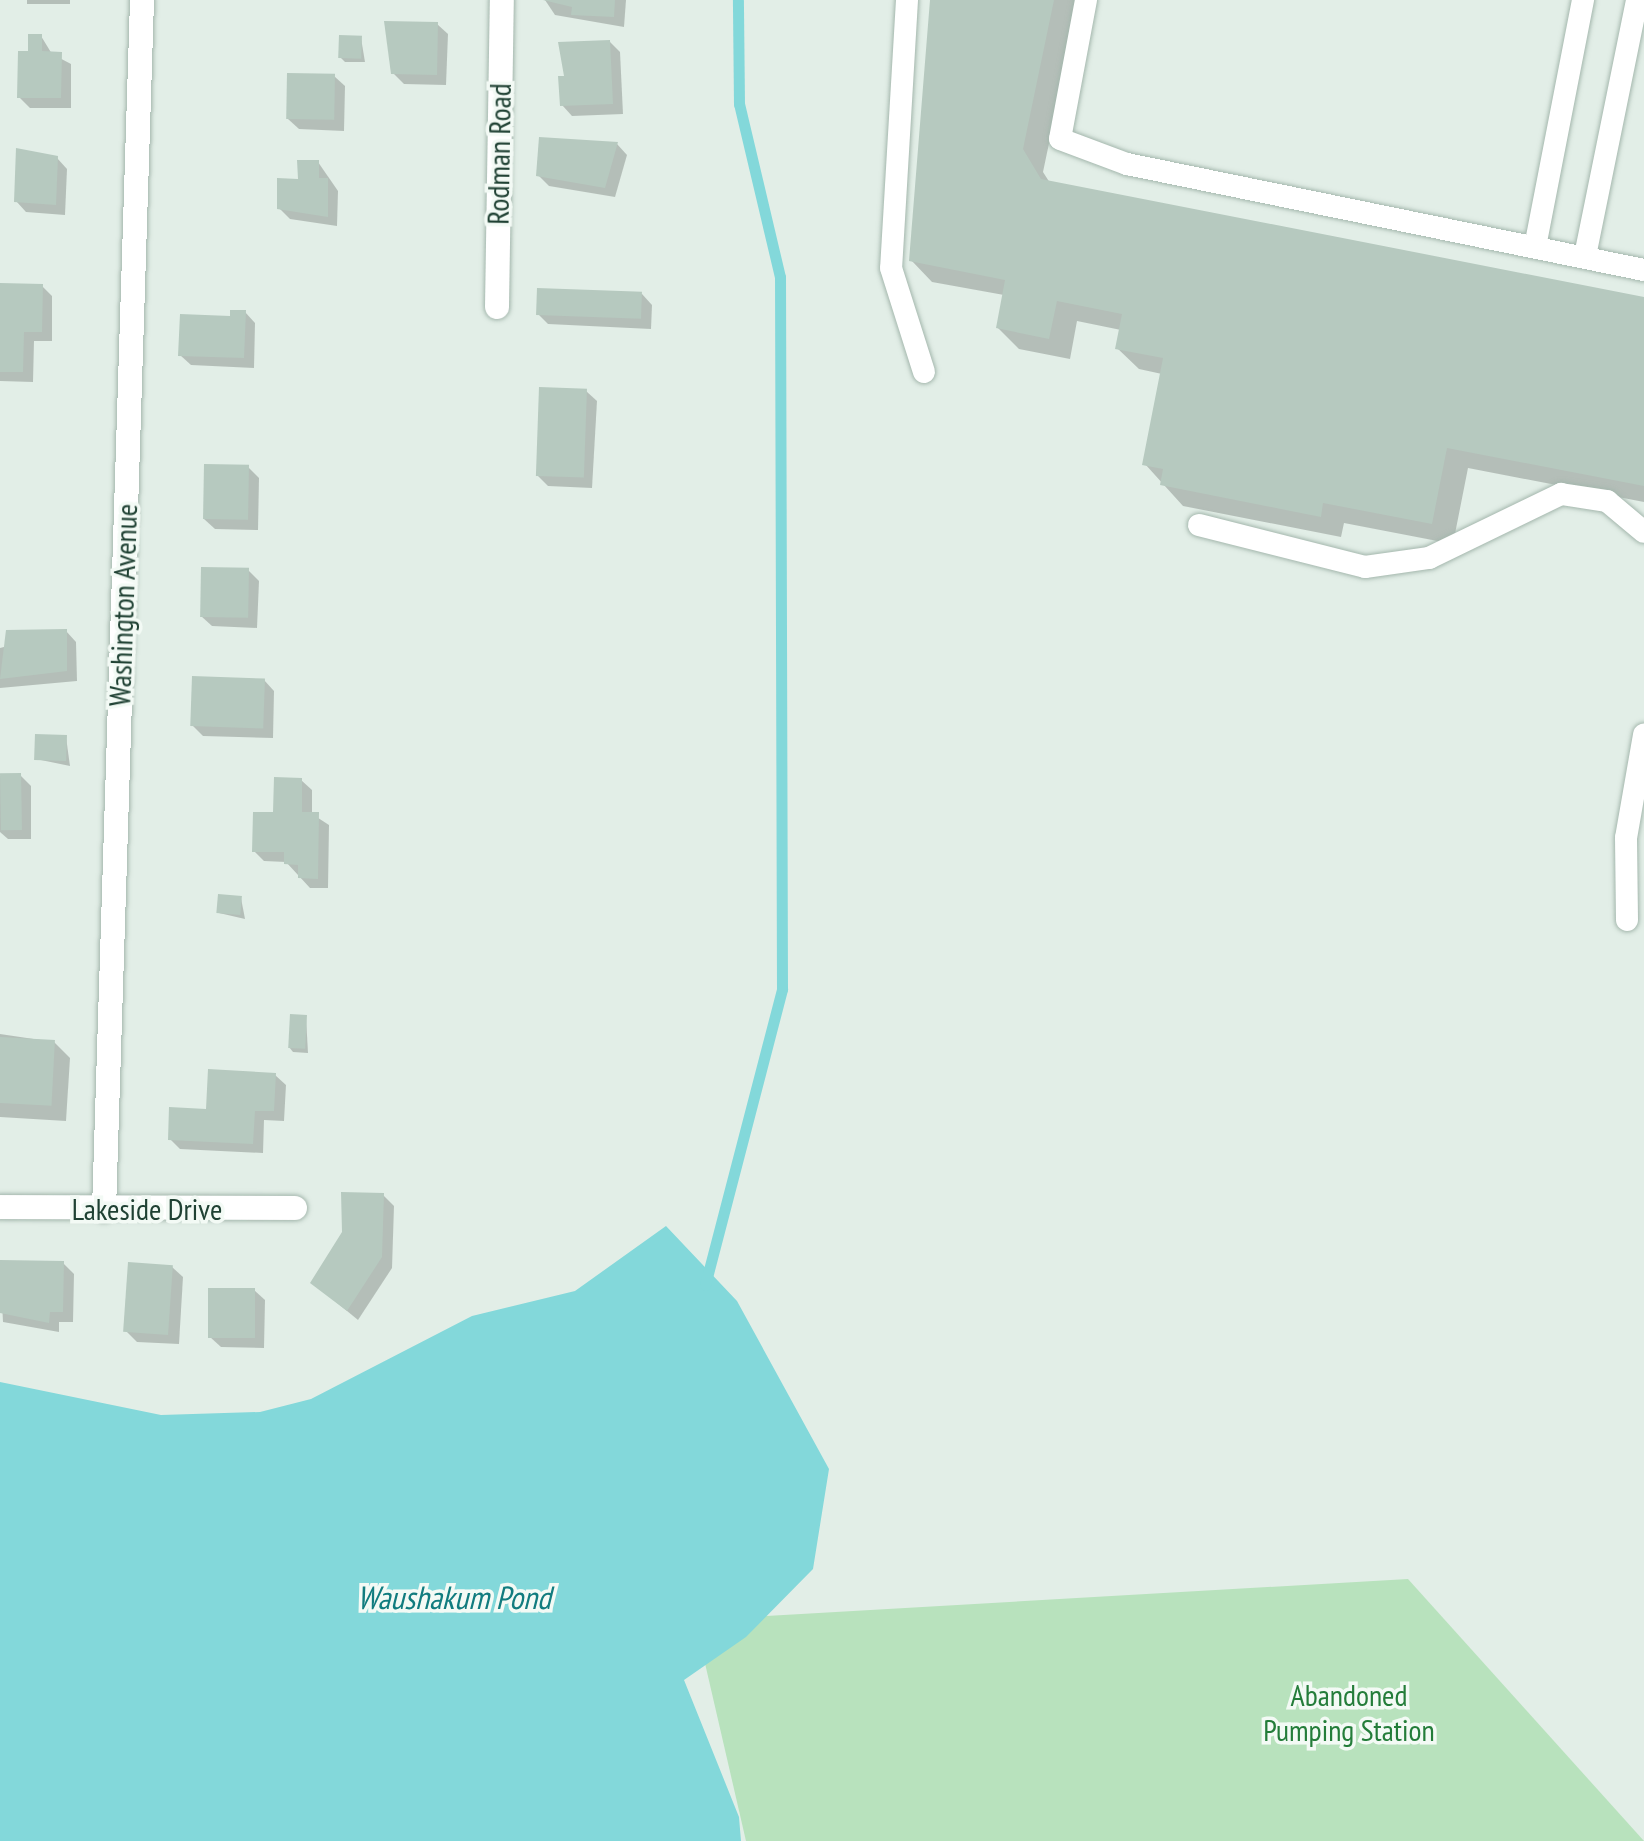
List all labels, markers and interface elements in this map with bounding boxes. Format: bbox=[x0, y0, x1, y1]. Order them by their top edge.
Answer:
street label: Rodman Road bbox=[480, 83, 518, 225]
street label: Washington Avenue bbox=[101, 503, 145, 707]
street label: Lakeside Drive bbox=[72, 1191, 222, 1227]
water label: Waushakum Pond bbox=[357, 1578, 551, 1616]
park label: Abandoned Pumping Station bbox=[1263, 1677, 1435, 1748]

